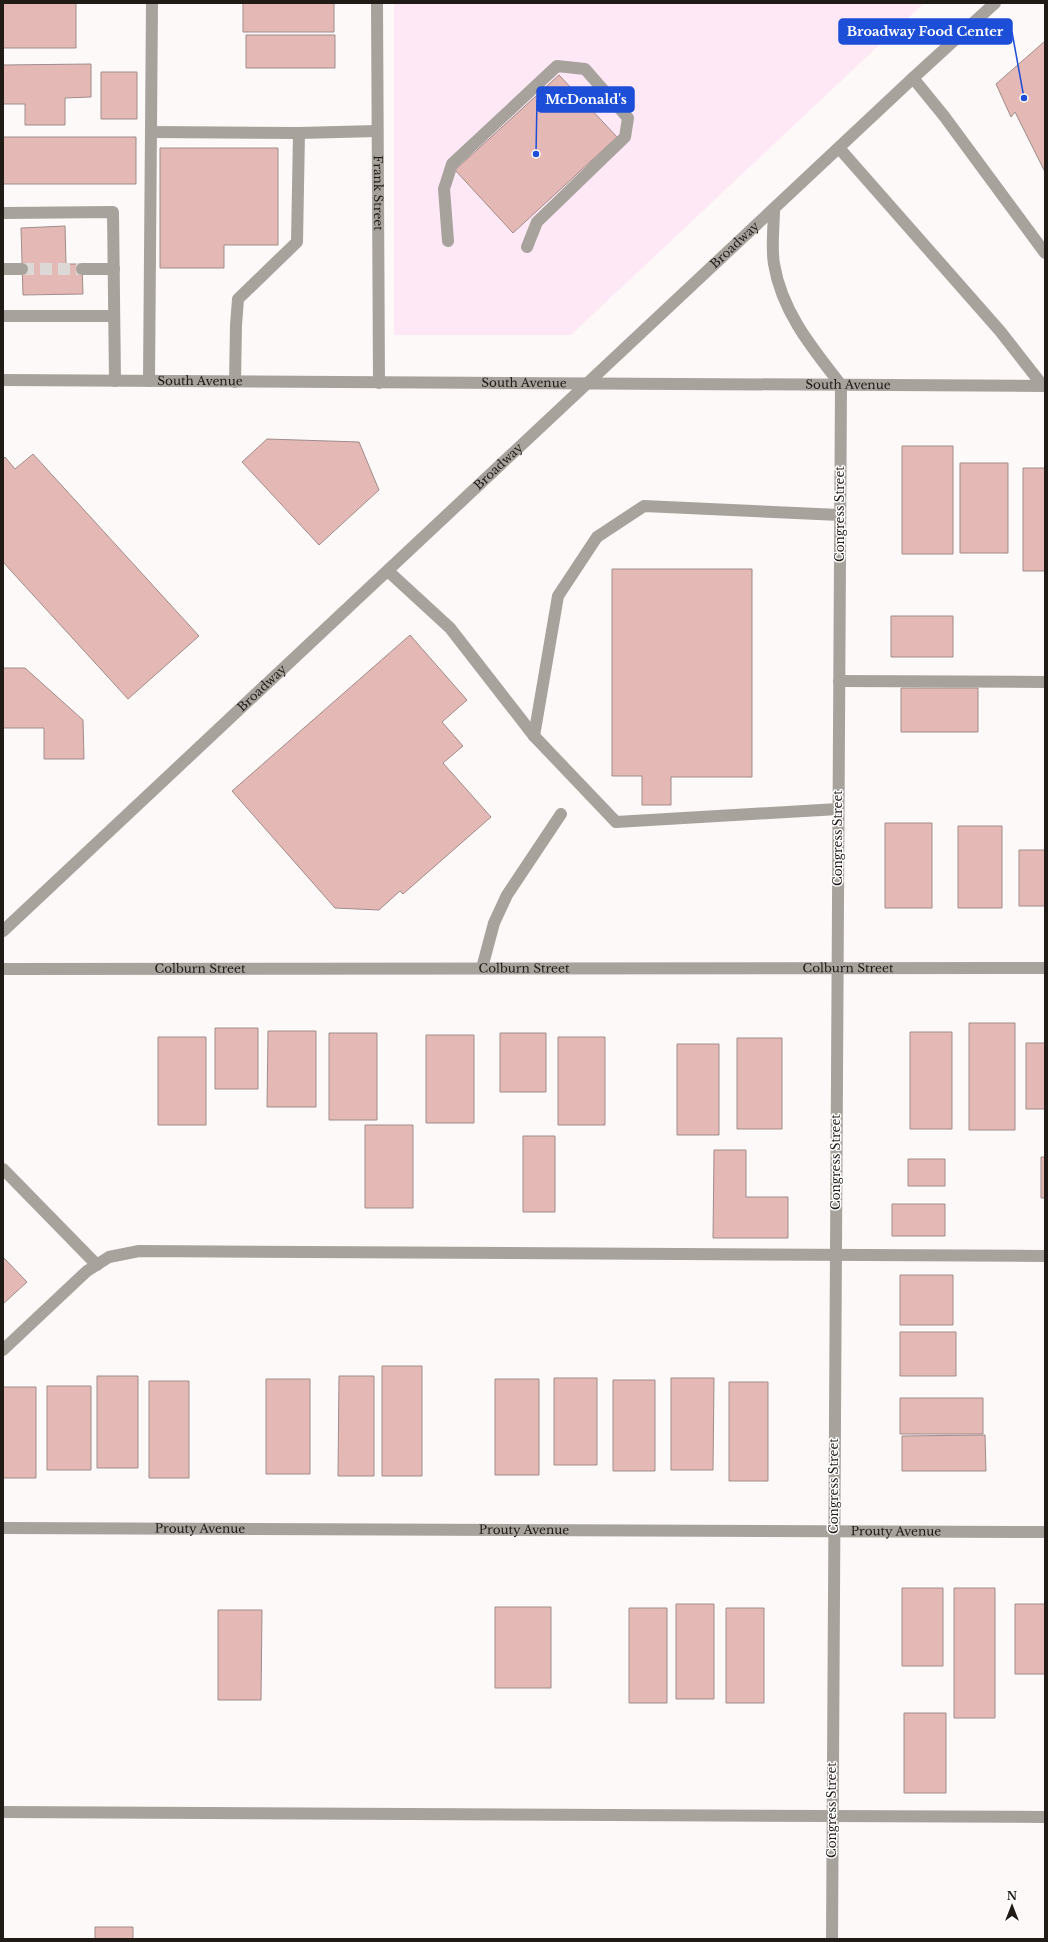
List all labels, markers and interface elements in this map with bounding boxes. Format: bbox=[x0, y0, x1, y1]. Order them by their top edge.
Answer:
callout: Broadway Food Center bbox=[839, 19, 1012, 44]
text: Broadway Food Center bbox=[847, 23, 1004, 40]
callout: McDonald's bbox=[537, 87, 634, 112]
text: McDonald's bbox=[545, 91, 627, 108]
street label: Frank Street bbox=[371, 155, 386, 231]
street label: Broadway bbox=[707, 218, 762, 271]
street label: South Avenue bbox=[157, 373, 243, 388]
street label: South Avenue bbox=[481, 375, 567, 390]
street label: South Avenue bbox=[805, 377, 891, 392]
street label: Broadway bbox=[470, 440, 526, 493]
street label: Congress Street bbox=[832, 466, 847, 562]
street label: Broadway bbox=[234, 661, 289, 714]
street label: Congress Street bbox=[830, 790, 845, 886]
street label: Colburn Street bbox=[479, 960, 570, 976]
street label: Colburn Street bbox=[803, 960, 894, 975]
street label: Colburn Street bbox=[155, 961, 246, 976]
street label: Congress Street bbox=[828, 1114, 843, 1210]
street label: Congress Street bbox=[826, 1438, 841, 1534]
street label: Prouty Avenue bbox=[155, 1521, 245, 1536]
street label: Prouty Avenue bbox=[479, 1522, 569, 1537]
street label: Prouty Avenue bbox=[851, 1523, 941, 1539]
street label: Congress Street bbox=[824, 1762, 839, 1858]
north arrow bbox=[992, 1886, 1032, 1926]
text: N bbox=[1007, 1889, 1018, 1903]

